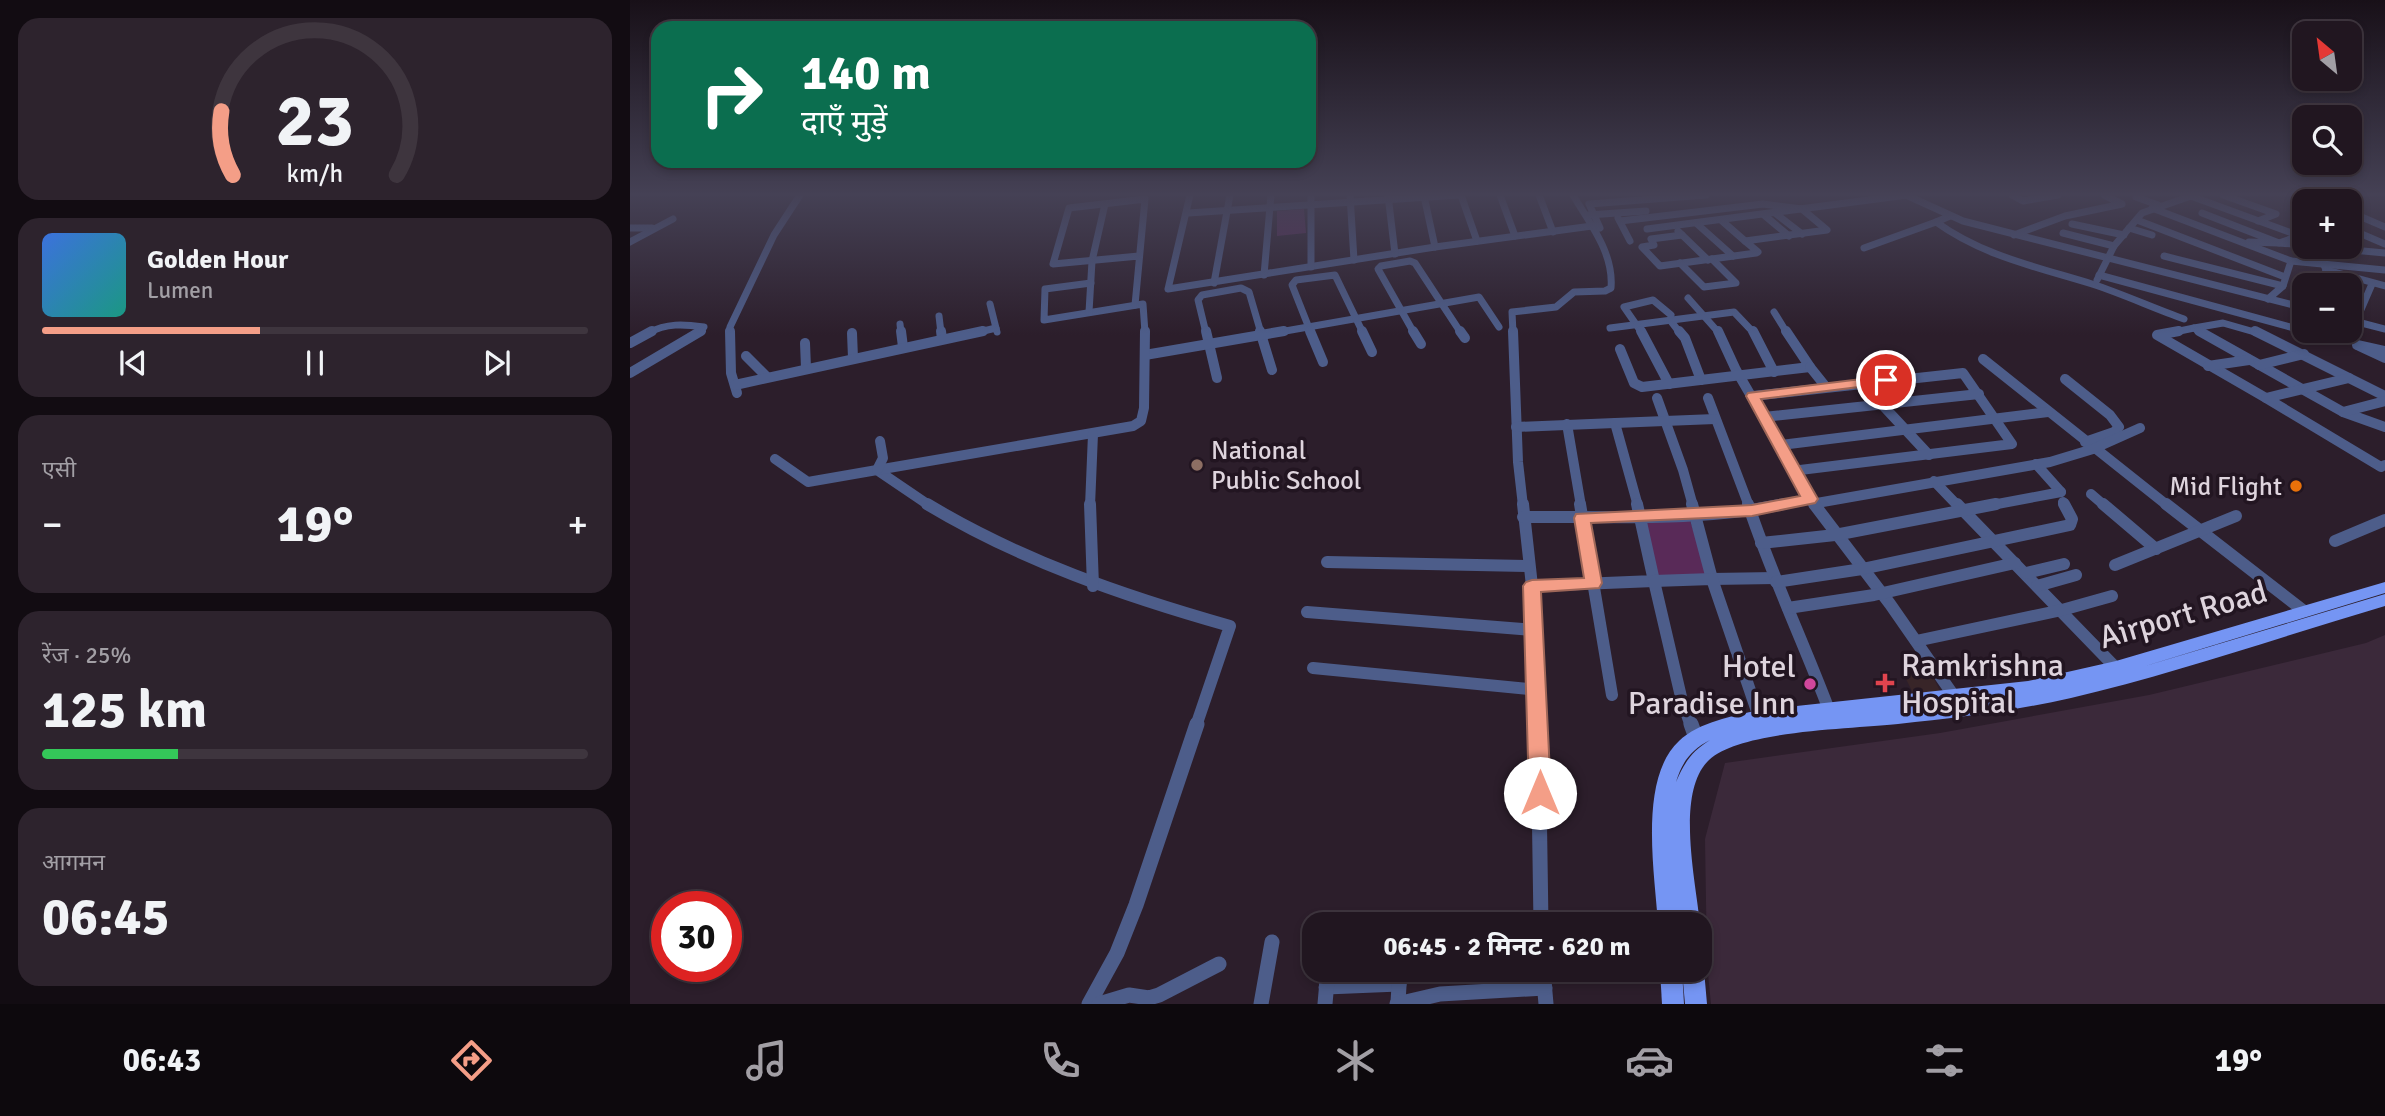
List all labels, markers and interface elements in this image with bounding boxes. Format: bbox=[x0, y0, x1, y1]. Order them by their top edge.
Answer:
north arrow bbox=[2292, 21, 2362, 91]
map controls bbox=[2292, 21, 2362, 343]
text: 140 m bbox=[801, 43, 931, 103]
icon: right bbox=[686, 49, 777, 140]
text: 23 bbox=[276, 77, 354, 166]
text: दाएँ मुड़ें bbox=[801, 103, 887, 142]
button: search bbox=[2292, 105, 2362, 175]
text: km/h bbox=[287, 158, 343, 189]
button: + bbox=[2292, 189, 2362, 259]
text: Golden Hour bbox=[147, 244, 288, 276]
button: − bbox=[2292, 273, 2362, 343]
text: Lumen bbox=[147, 276, 213, 305]
icon: previous bbox=[114, 344, 152, 382]
icon: pause bbox=[296, 344, 334, 382]
icon: next bbox=[478, 344, 516, 382]
pin bbox=[1856, 350, 1916, 410]
icon: arrive bbox=[1867, 361, 1905, 399]
place label: National Public School bbox=[1211, 435, 1361, 497]
text: एसी bbox=[42, 455, 76, 484]
marker: National Public School bbox=[1189, 457, 1205, 473]
place label: Mid Flight bbox=[2169, 471, 2282, 503]
marker: Mid Flight bbox=[2288, 478, 2304, 494]
text: 19° bbox=[277, 492, 353, 556]
text: − bbox=[42, 501, 63, 548]
text: + bbox=[567, 501, 588, 548]
street label: Airport Road bbox=[2095, 572, 2272, 657]
text: रेंज · 25% bbox=[42, 641, 131, 670]
place label: Ramkrishna Hospital bbox=[1901, 646, 2064, 722]
place label: Hotel Paradise Inn bbox=[1628, 647, 1796, 723]
marker: Ramkrishna Hospital bbox=[1875, 673, 1895, 693]
marker: Hotel Paradise Inn bbox=[1802, 676, 1818, 692]
text: 125 km bbox=[42, 678, 207, 742]
position arrow bbox=[1503, 756, 1577, 830]
text: आगमन bbox=[42, 848, 105, 877]
text: 06:45 bbox=[42, 885, 170, 949]
speed limit sign: 30 bbox=[651, 891, 742, 982]
text: 06:45 · 2 मिनट · 620 m bbox=[1383, 931, 1631, 963]
icon: directions bbox=[447, 1036, 496, 1085]
icon: music bbox=[742, 1036, 791, 1085]
icon: phone bbox=[1036, 1036, 1085, 1085]
icon: climate bbox=[1331, 1036, 1380, 1085]
icon: car bbox=[1625, 1036, 1674, 1085]
icon: filters bbox=[1920, 1036, 1969, 1085]
text: 06:43 bbox=[123, 1041, 201, 1080]
text: 19° bbox=[2215, 1041, 2262, 1080]

